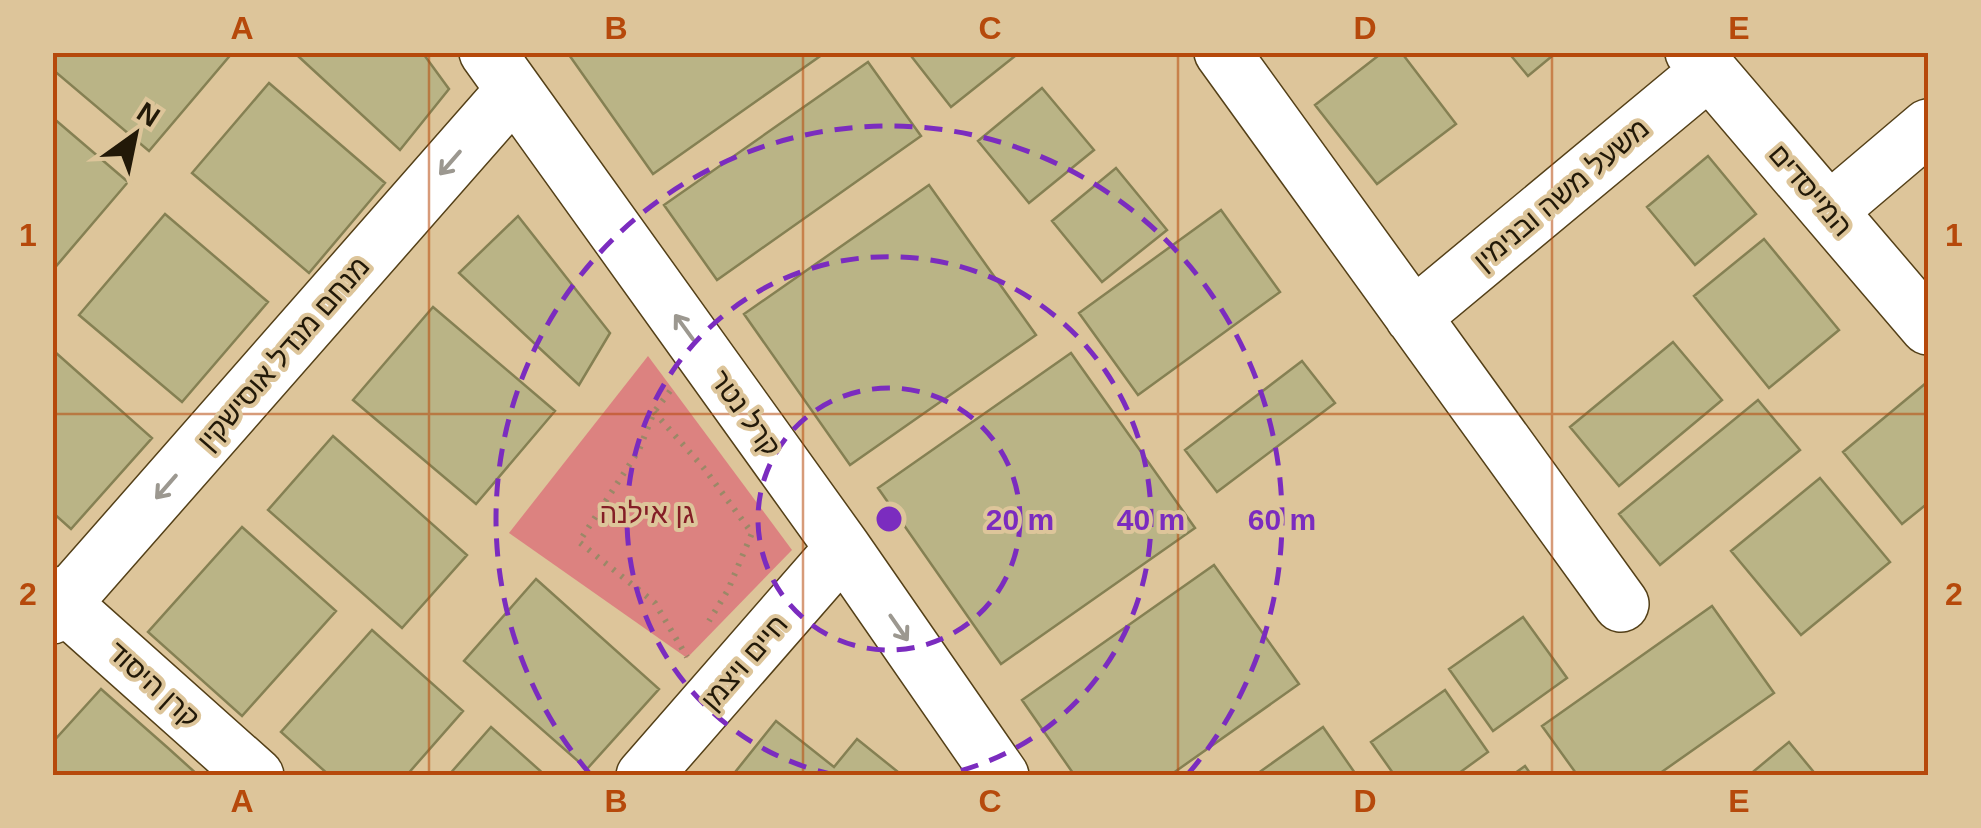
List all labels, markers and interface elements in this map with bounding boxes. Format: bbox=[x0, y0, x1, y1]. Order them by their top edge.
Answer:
text: A bbox=[230, 10, 254, 46]
text: B bbox=[604, 10, 628, 46]
text: C bbox=[978, 10, 1002, 46]
text: D bbox=[1353, 10, 1377, 46]
text: E bbox=[1728, 10, 1750, 46]
north arrow bbox=[85, 85, 185, 185]
text: N bbox=[131, 96, 165, 133]
street label: משעל משה ובנימין bbox=[1468, 112, 1655, 277]
street label: המייסדים bbox=[1763, 138, 1859, 242]
one-way arrow bbox=[438, 150, 461, 175]
text: 1 bbox=[19, 217, 37, 253]
text: 1 bbox=[1945, 217, 1963, 253]
street label: מנחם מנדל אוסישקין bbox=[191, 250, 376, 456]
one-way arrow bbox=[674, 314, 695, 341]
street label: קרל נטר bbox=[704, 364, 787, 462]
one-way arrow bbox=[156, 473, 178, 499]
park label: גן אילנה bbox=[599, 498, 695, 529]
centre of rings bbox=[871, 501, 907, 537]
text: 20 m bbox=[986, 503, 1054, 536]
text: 40 m bbox=[1117, 503, 1185, 536]
text: 60 m bbox=[1248, 503, 1316, 536]
text: 2 bbox=[19, 576, 37, 612]
text: 2 bbox=[1945, 576, 1963, 612]
street label: חיים ויצמן bbox=[695, 609, 794, 716]
one-way arrow bbox=[888, 614, 909, 642]
street label: קרן היסוד bbox=[102, 635, 206, 733]
text: A bbox=[230, 783, 254, 819]
text: B bbox=[604, 783, 628, 819]
text: C bbox=[978, 783, 1002, 819]
text: D bbox=[1353, 783, 1377, 819]
text: E bbox=[1728, 783, 1750, 819]

